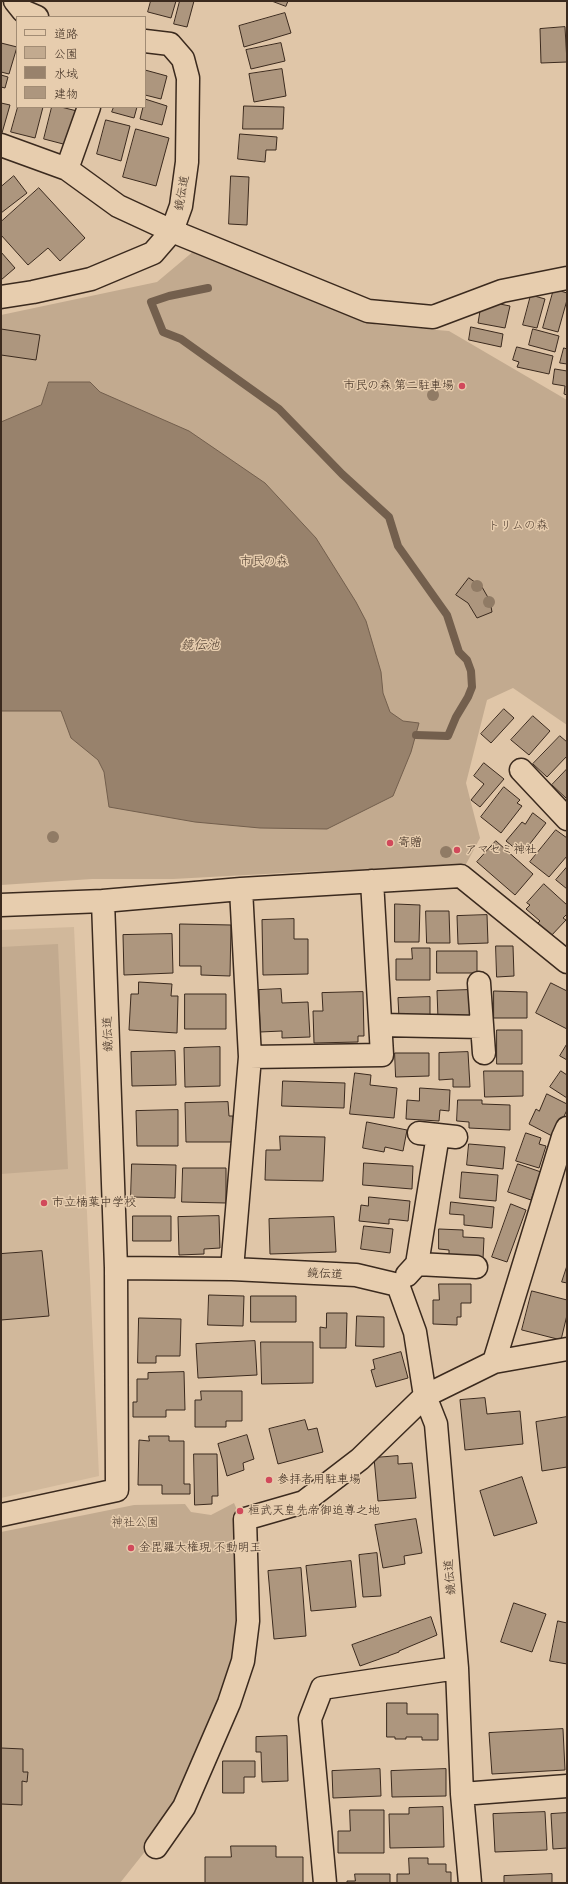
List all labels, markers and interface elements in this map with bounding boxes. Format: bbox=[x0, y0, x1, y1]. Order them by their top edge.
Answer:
legend bbox=[16, 16, 146, 108]
text: 道路 bbox=[54, 26, 78, 41]
text: 公園 bbox=[54, 46, 78, 61]
text: 水域 bbox=[54, 66, 78, 81]
text: 建物 bbox=[54, 86, 78, 101]
street label: 鏡伝道 bbox=[172, 174, 192, 212]
place label: 市民の森 第二駐車場 bbox=[343, 379, 454, 393]
marker: 市民の森 第二駐車場 bbox=[457, 381, 467, 391]
park label: トリムの森 bbox=[488, 519, 548, 533]
park label: 市民の森 bbox=[240, 555, 288, 569]
water label: 鏡伝池 bbox=[181, 637, 219, 653]
place label: 寄贈 bbox=[398, 836, 422, 850]
marker: 寄贈 bbox=[385, 838, 395, 848]
place label: アマセミ神社 bbox=[465, 843, 537, 857]
marker: アマセミ神社 bbox=[452, 845, 462, 855]
street label: 鏡伝道 bbox=[100, 1016, 116, 1052]
place label: 市立楠葉中学校 bbox=[52, 1196, 136, 1210]
marker: 市立楠葉中学校 bbox=[39, 1198, 49, 1208]
street label: 鏡伝道 bbox=[307, 1266, 343, 1282]
place label: 参拝者用駐車場 bbox=[277, 1473, 361, 1487]
marker: 参拝者用駐車場 bbox=[264, 1475, 274, 1485]
place label: 桓武天皇先帝御追尊之地 bbox=[248, 1504, 380, 1518]
marker: 桓武天皇先帝御追尊之地 bbox=[235, 1506, 245, 1516]
park label: 神社公園 bbox=[111, 1516, 159, 1530]
place label: 金毘羅大権現 不動明王 bbox=[139, 1541, 262, 1555]
marker: 金毘羅大権現 不動明王 bbox=[126, 1543, 136, 1553]
street label: 鏡伝道 bbox=[441, 1558, 459, 1596]

